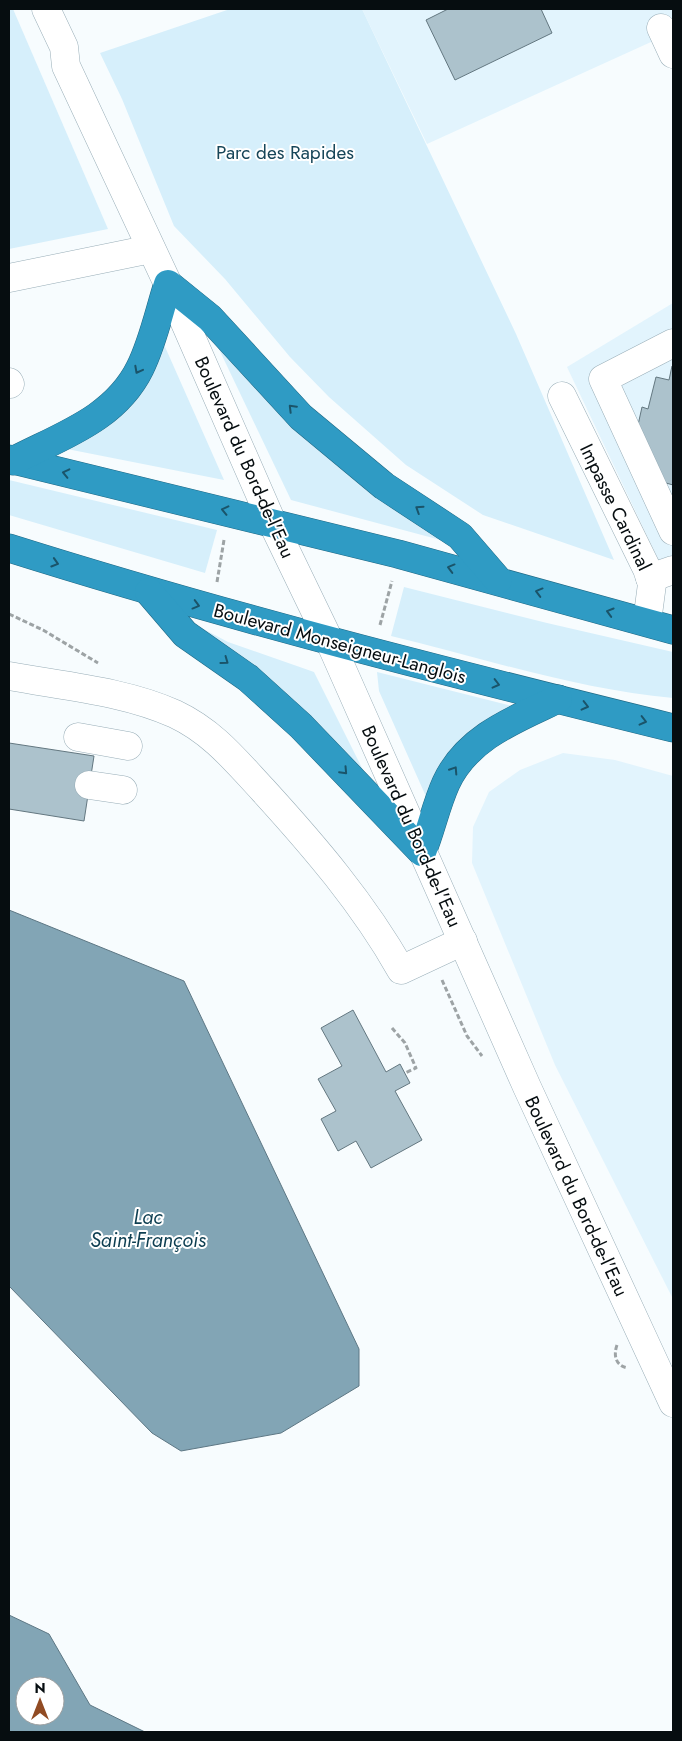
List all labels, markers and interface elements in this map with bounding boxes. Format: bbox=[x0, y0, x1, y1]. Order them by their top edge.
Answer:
park label: Parc des Rapides bbox=[216, 139, 354, 166]
street label: Boulevard du Bord-de-l'Eau bbox=[188, 352, 301, 562]
one-way arrow bbox=[135, 365, 145, 374]
one-way arrow bbox=[289, 405, 298, 414]
street label: Impasse Cardinal bbox=[573, 439, 658, 575]
one-way arrow bbox=[62, 468, 71, 479]
one-way arrow bbox=[220, 505, 229, 516]
one-way arrow bbox=[415, 506, 424, 516]
one-way arrow bbox=[51, 557, 59, 567]
one-way arrow bbox=[446, 563, 455, 574]
one-way arrow bbox=[536, 587, 544, 597]
street label: Boulevard Monseigneur-Langlois bbox=[211, 597, 469, 690]
one-way arrow bbox=[191, 600, 200, 610]
one-way arrow bbox=[607, 607, 615, 617]
one-way arrow bbox=[219, 655, 229, 664]
one-way arrow bbox=[491, 678, 500, 689]
one-way arrow bbox=[581, 700, 590, 711]
one-way arrow bbox=[638, 715, 647, 726]
street label: Boulevard du Bord-de-l'Eau bbox=[355, 721, 468, 931]
one-way arrow bbox=[338, 765, 347, 774]
one-way arrow bbox=[448, 766, 457, 775]
street label: Boulevard du Bord-de-l'Eau bbox=[518, 1092, 635, 1301]
water label: Lac Saint-François bbox=[90, 1203, 206, 1255]
north arrow bbox=[15, 1676, 65, 1726]
text: N bbox=[34, 1678, 46, 1698]

